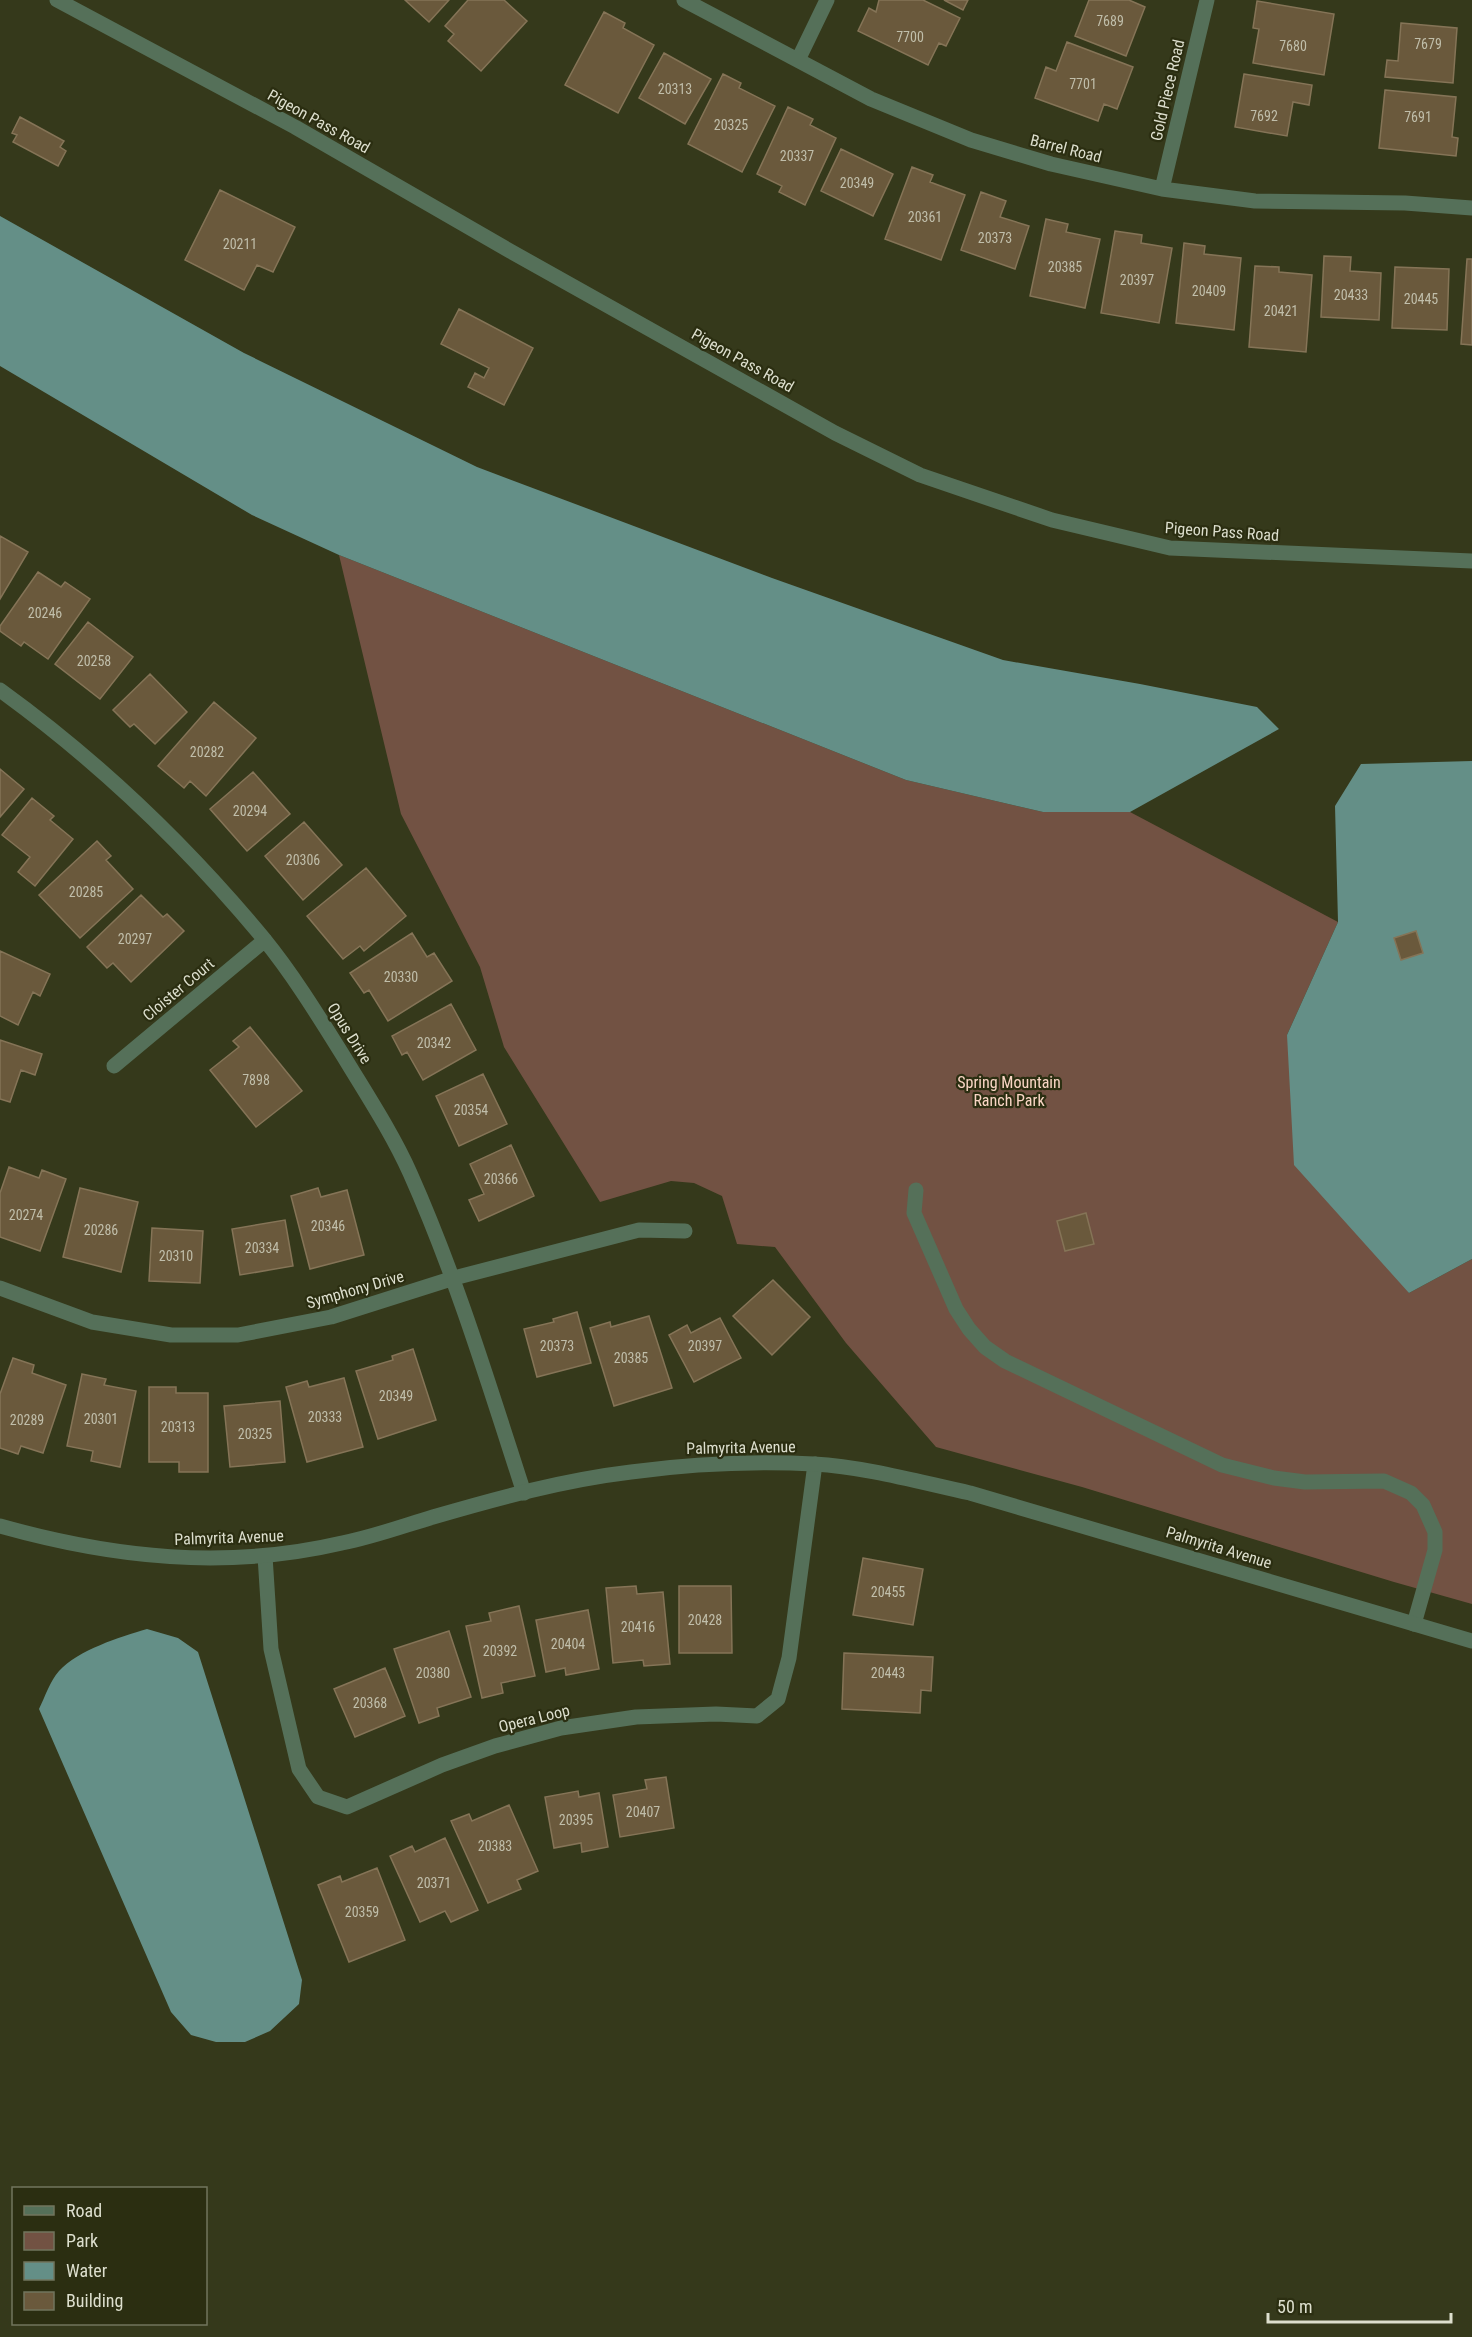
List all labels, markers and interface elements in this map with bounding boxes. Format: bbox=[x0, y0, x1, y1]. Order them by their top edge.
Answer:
house number: 7689 bbox=[1096, 13, 1124, 29]
house number: 7700 bbox=[896, 29, 924, 45]
house number: 7679 bbox=[1414, 36, 1442, 52]
street label: Gold Piece Road bbox=[1147, 38, 1188, 143]
house number: 7680 bbox=[1279, 38, 1307, 54]
house number: 7701 bbox=[1069, 76, 1097, 92]
house number: 20313 bbox=[658, 81, 692, 97]
street label: Pigeon Pass Road bbox=[264, 85, 373, 157]
house number: 7692 bbox=[1250, 108, 1278, 124]
house number: 7691 bbox=[1404, 109, 1432, 125]
house number: 20325 bbox=[714, 117, 748, 133]
street label: Barrel Road bbox=[1028, 130, 1104, 167]
house number: 20337 bbox=[780, 148, 814, 164]
house number: 20349 bbox=[840, 175, 874, 191]
house number: 20361 bbox=[908, 209, 942, 225]
house number: 20373 bbox=[978, 230, 1012, 246]
house number: 20211 bbox=[223, 236, 257, 252]
house number: 20385 bbox=[1048, 259, 1082, 275]
house number: 20397 bbox=[1120, 272, 1154, 288]
house number: 20409 bbox=[1192, 283, 1226, 299]
house number: 20433 bbox=[1334, 287, 1368, 303]
house number: 20445 bbox=[1404, 291, 1438, 307]
house number: 20421 bbox=[1264, 303, 1298, 319]
street label: Pigeon Pass Road bbox=[688, 324, 797, 396]
street label: Pigeon Pass Road bbox=[1164, 518, 1280, 545]
house number: 20246 bbox=[28, 605, 62, 621]
house number: 20258 bbox=[77, 653, 111, 669]
house number: 20282 bbox=[190, 744, 224, 760]
house number: 20294 bbox=[233, 803, 267, 819]
house number: 20306 bbox=[286, 852, 320, 868]
house number: 20285 bbox=[69, 884, 103, 900]
house number: 20297 bbox=[118, 931, 152, 947]
street label: Cloister Court bbox=[139, 954, 218, 1025]
house number: 20330 bbox=[384, 969, 418, 985]
street label: Opus Drive bbox=[323, 999, 376, 1067]
house number: 20342 bbox=[417, 1035, 451, 1051]
house number: 7898 bbox=[242, 1072, 270, 1088]
park label: Spring Mountain Ranch Park bbox=[957, 1073, 1061, 1110]
house number: 20354 bbox=[454, 1102, 488, 1118]
house number: 20366 bbox=[484, 1171, 518, 1187]
house number: 20274 bbox=[9, 1207, 43, 1223]
house number: 20346 bbox=[311, 1218, 345, 1234]
house number: 20286 bbox=[84, 1222, 118, 1238]
house number: 20334 bbox=[245, 1240, 279, 1256]
house number: 20310 bbox=[159, 1248, 193, 1264]
street label: Symphony Drive bbox=[304, 1266, 406, 1312]
house number: 20373 bbox=[540, 1338, 574, 1354]
house number: 20397 bbox=[688, 1338, 722, 1354]
house number: 20385 bbox=[614, 1350, 648, 1366]
house number: 20349 bbox=[379, 1388, 413, 1404]
house number: 20333 bbox=[308, 1409, 342, 1425]
house number: 20301 bbox=[84, 1411, 118, 1427]
house number: 20289 bbox=[10, 1412, 44, 1428]
house number: 20313 bbox=[161, 1419, 195, 1435]
house number: 20325 bbox=[238, 1426, 272, 1442]
street label: Palmyrita Avenue bbox=[686, 1437, 796, 1458]
street label: Palmyrita Avenue bbox=[1164, 1522, 1274, 1573]
street label: Palmyrita Avenue bbox=[174, 1526, 284, 1549]
house number: 20455 bbox=[871, 1584, 905, 1600]
house number: 20428 bbox=[688, 1612, 722, 1628]
house number: 20416 bbox=[621, 1619, 655, 1635]
house number: 20404 bbox=[551, 1636, 585, 1652]
house number: 20392 bbox=[483, 1643, 517, 1659]
house number: 20380 bbox=[416, 1665, 450, 1681]
house number: 20443 bbox=[871, 1665, 905, 1681]
house number: 20368 bbox=[353, 1695, 387, 1711]
street label: Opera Loop bbox=[497, 1700, 572, 1736]
house number: 20407 bbox=[626, 1804, 660, 1820]
house number: 20395 bbox=[559, 1812, 593, 1828]
house number: 20383 bbox=[478, 1838, 512, 1854]
house number: 20371 bbox=[417, 1875, 451, 1891]
house number: 20359 bbox=[345, 1904, 379, 1920]
legend bbox=[12, 2187, 207, 2325]
text: Road bbox=[66, 2200, 102, 2221]
text: Park bbox=[66, 2230, 98, 2251]
text: Water bbox=[66, 2260, 108, 2281]
scale bar bbox=[1268, 2286, 1451, 2324]
text: Building bbox=[66, 2290, 123, 2311]
text: 50 m bbox=[1277, 2296, 1312, 2317]

